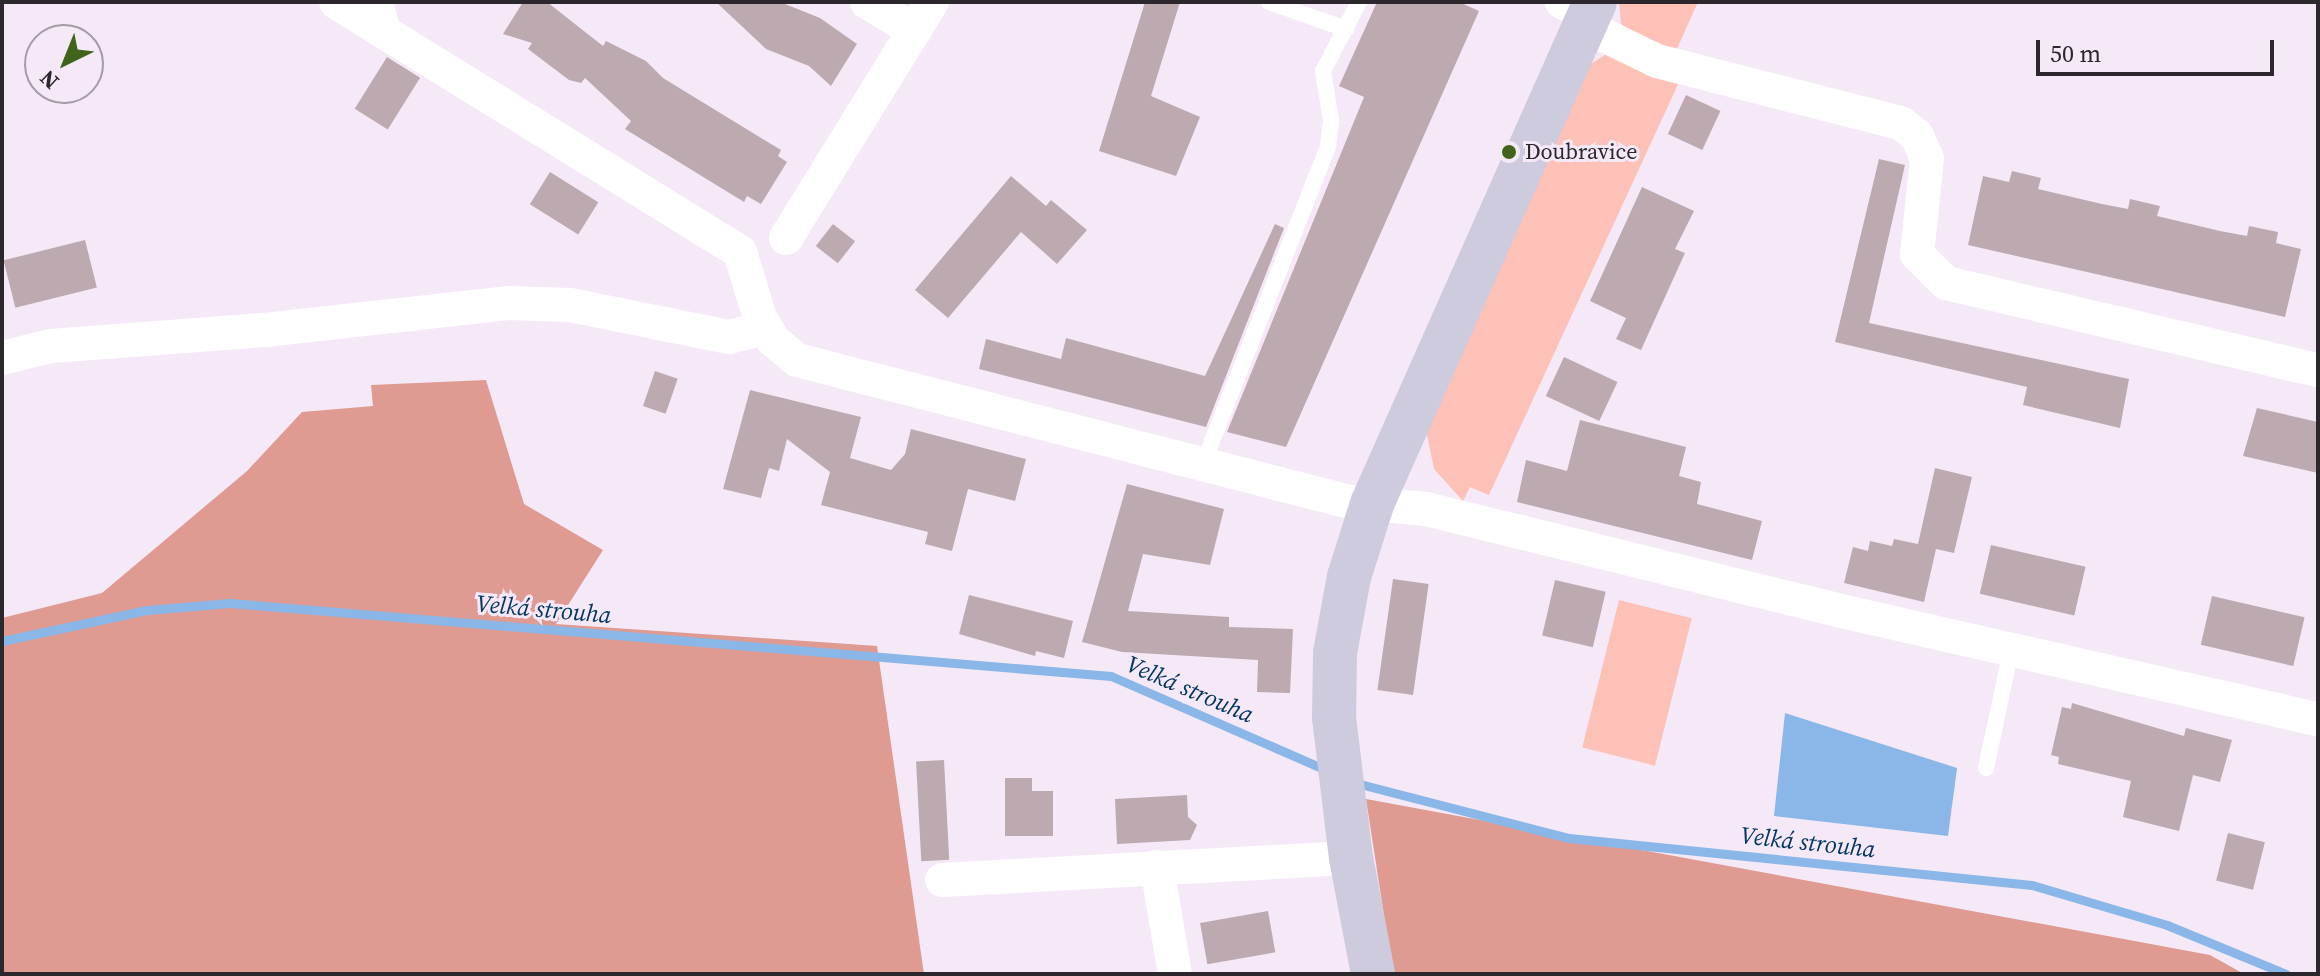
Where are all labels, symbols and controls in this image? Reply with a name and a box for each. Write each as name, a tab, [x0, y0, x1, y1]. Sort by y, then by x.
north arrow	[24, 24, 104, 104]
scale bar	[2040, 24, 2278, 74]
text: 50 m	[2050, 37, 2101, 70]
text: N	[33, 64, 65, 97]
place label: Doubravice	[1525, 139, 1637, 165]
marker: Doubravice	[1500, 143, 1518, 161]
water label: Velká strouha	[475, 589, 613, 629]
water label: Velká strouha	[1122, 649, 1258, 729]
water label: Velká strouha	[1739, 821, 1877, 863]

